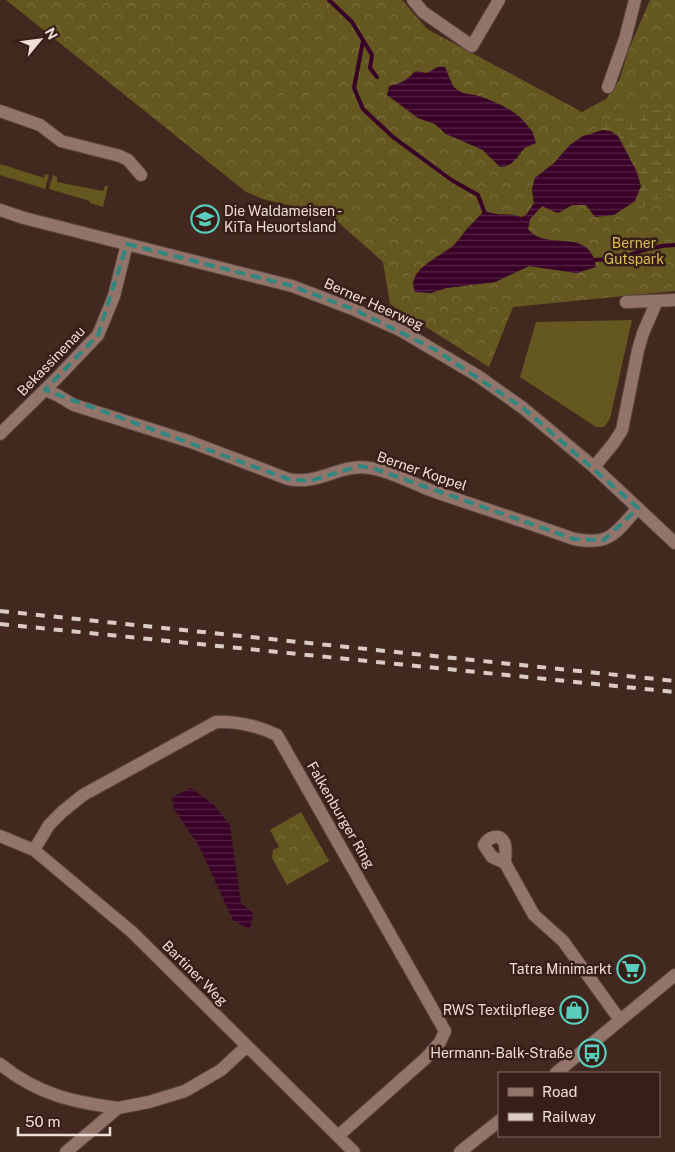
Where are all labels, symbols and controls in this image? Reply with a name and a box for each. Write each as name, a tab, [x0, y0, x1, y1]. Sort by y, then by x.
north arrow	[15, 15, 65, 65]
text: N	[42, 25, 61, 42]
place label: Die Waldameisen - KiTa Heuortsland	[224, 203, 342, 235]
school or university icon: Die Waldameisen - KiTa Heuortsland	[190, 204, 220, 234]
park label: Berner Gutspark	[604, 235, 664, 267]
street label: Berner Heerweg	[322, 275, 426, 333]
street label: Bekassinenau	[14, 323, 88, 399]
street label: Berner Koppel	[375, 448, 469, 494]
street label: Falkenburger Ring	[304, 759, 378, 871]
street label: Bartiner Weg	[159, 937, 231, 1009]
supermarket icon: Tatra Minimarkt	[616, 954, 646, 984]
place label: Tatra Minimarkt	[509, 961, 612, 977]
shop icon: RWS Textilpflege	[559, 995, 589, 1025]
place label: RWS Textilpflege	[443, 1002, 555, 1018]
bus stop icon: Hermann-Balk-Straße	[577, 1038, 607, 1068]
place label: Hermann-Balk-Straße	[430, 1045, 573, 1061]
legend	[498, 1072, 660, 1137]
text: Road	[542, 1083, 578, 1100]
scale bar	[18, 1104, 110, 1136]
text: Railway	[542, 1108, 596, 1125]
text: 50 m	[25, 1113, 60, 1130]

